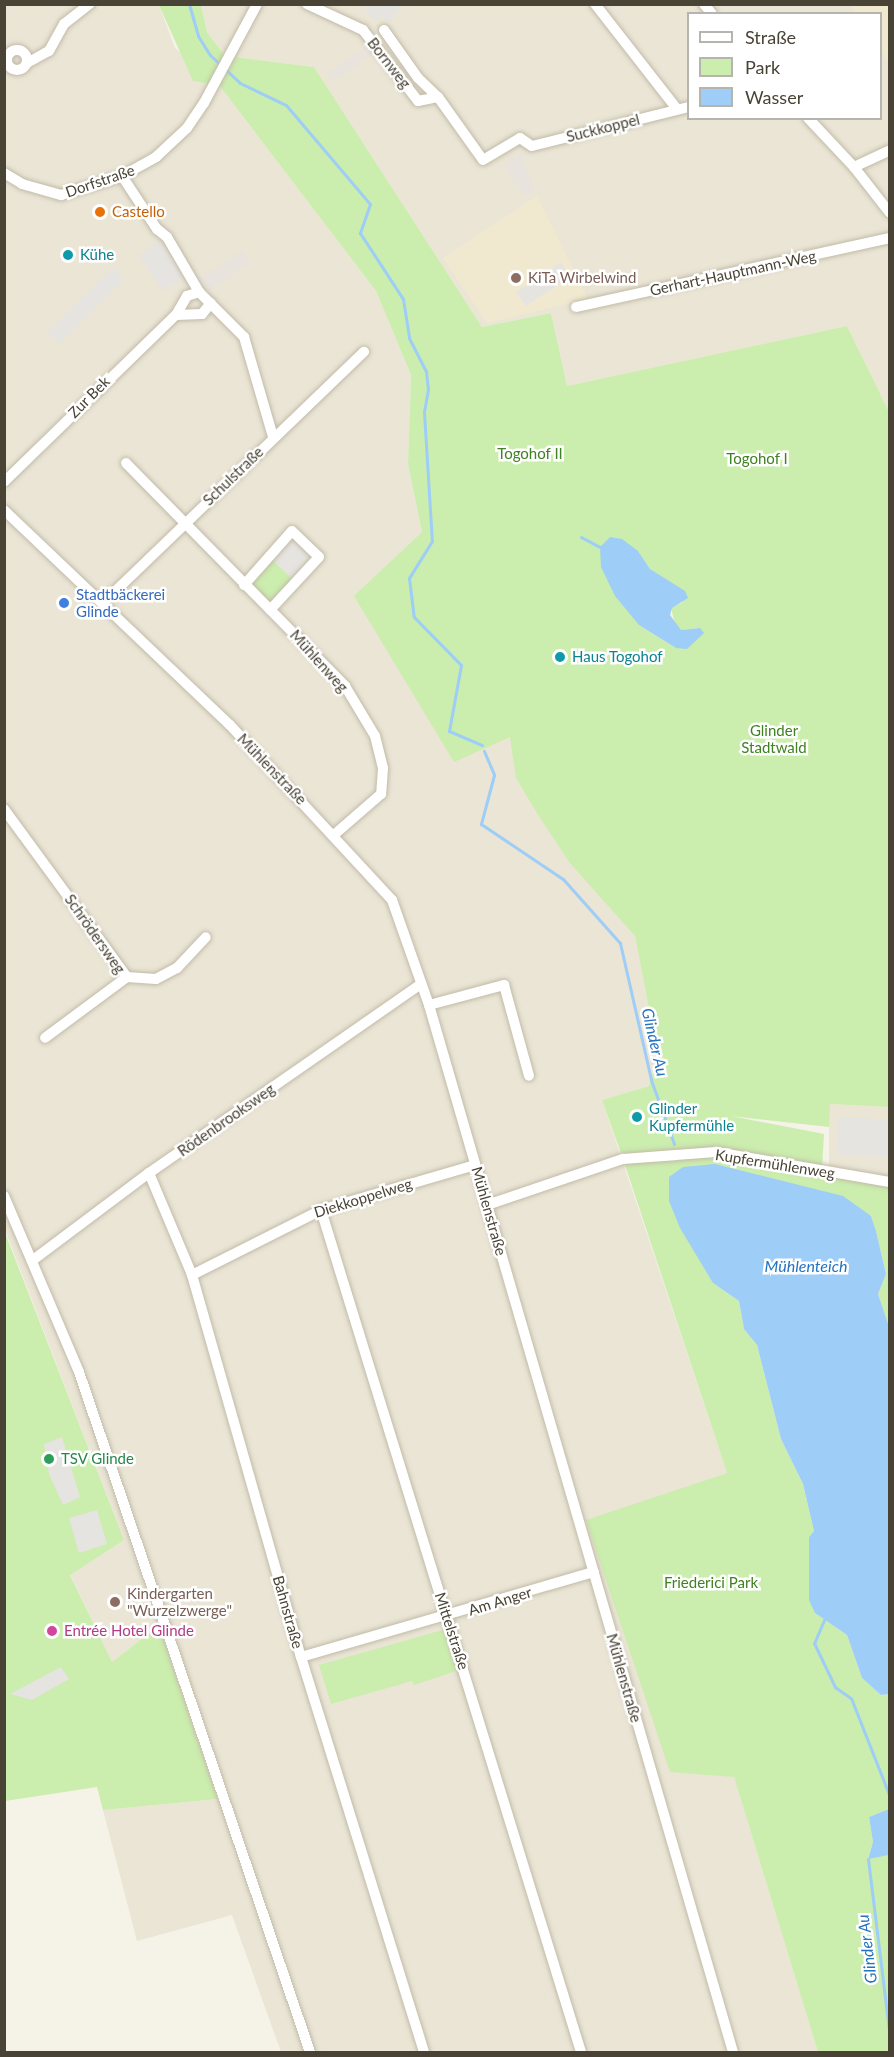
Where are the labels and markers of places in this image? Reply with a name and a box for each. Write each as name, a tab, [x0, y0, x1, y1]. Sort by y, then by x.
place label: Castello	[112, 203, 165, 221]
marker: Castello	[93, 205, 107, 219]
place label: Kühe	[80, 246, 114, 264]
marker: Kühe	[61, 248, 75, 262]
place label: KiTa Wirbelwind	[528, 269, 636, 287]
marker: KiTa Wirbelwind	[509, 271, 523, 285]
place label: Stadtbäckerei Glinde	[76, 585, 165, 620]
marker: Stadtbäckerei Glinde	[57, 596, 71, 610]
place label: Haus Togohof	[572, 648, 663, 666]
marker: Haus Togohof	[553, 650, 567, 664]
place label: Glinder Kupfermühle	[649, 1099, 734, 1134]
marker: Glinder Kupfermühle	[630, 1110, 644, 1124]
place label: TSV Glinde	[61, 1450, 134, 1468]
marker: TSV Glinde	[42, 1452, 56, 1466]
place label: Kindergarten "Wurzelzwerge"	[127, 1584, 232, 1619]
marker: Kindergarten "Wurzelzwerge"	[108, 1595, 122, 1609]
place label: Entrée Hotel Glinde	[64, 1622, 194, 1640]
marker: Entrée Hotel Glinde	[45, 1624, 59, 1638]

